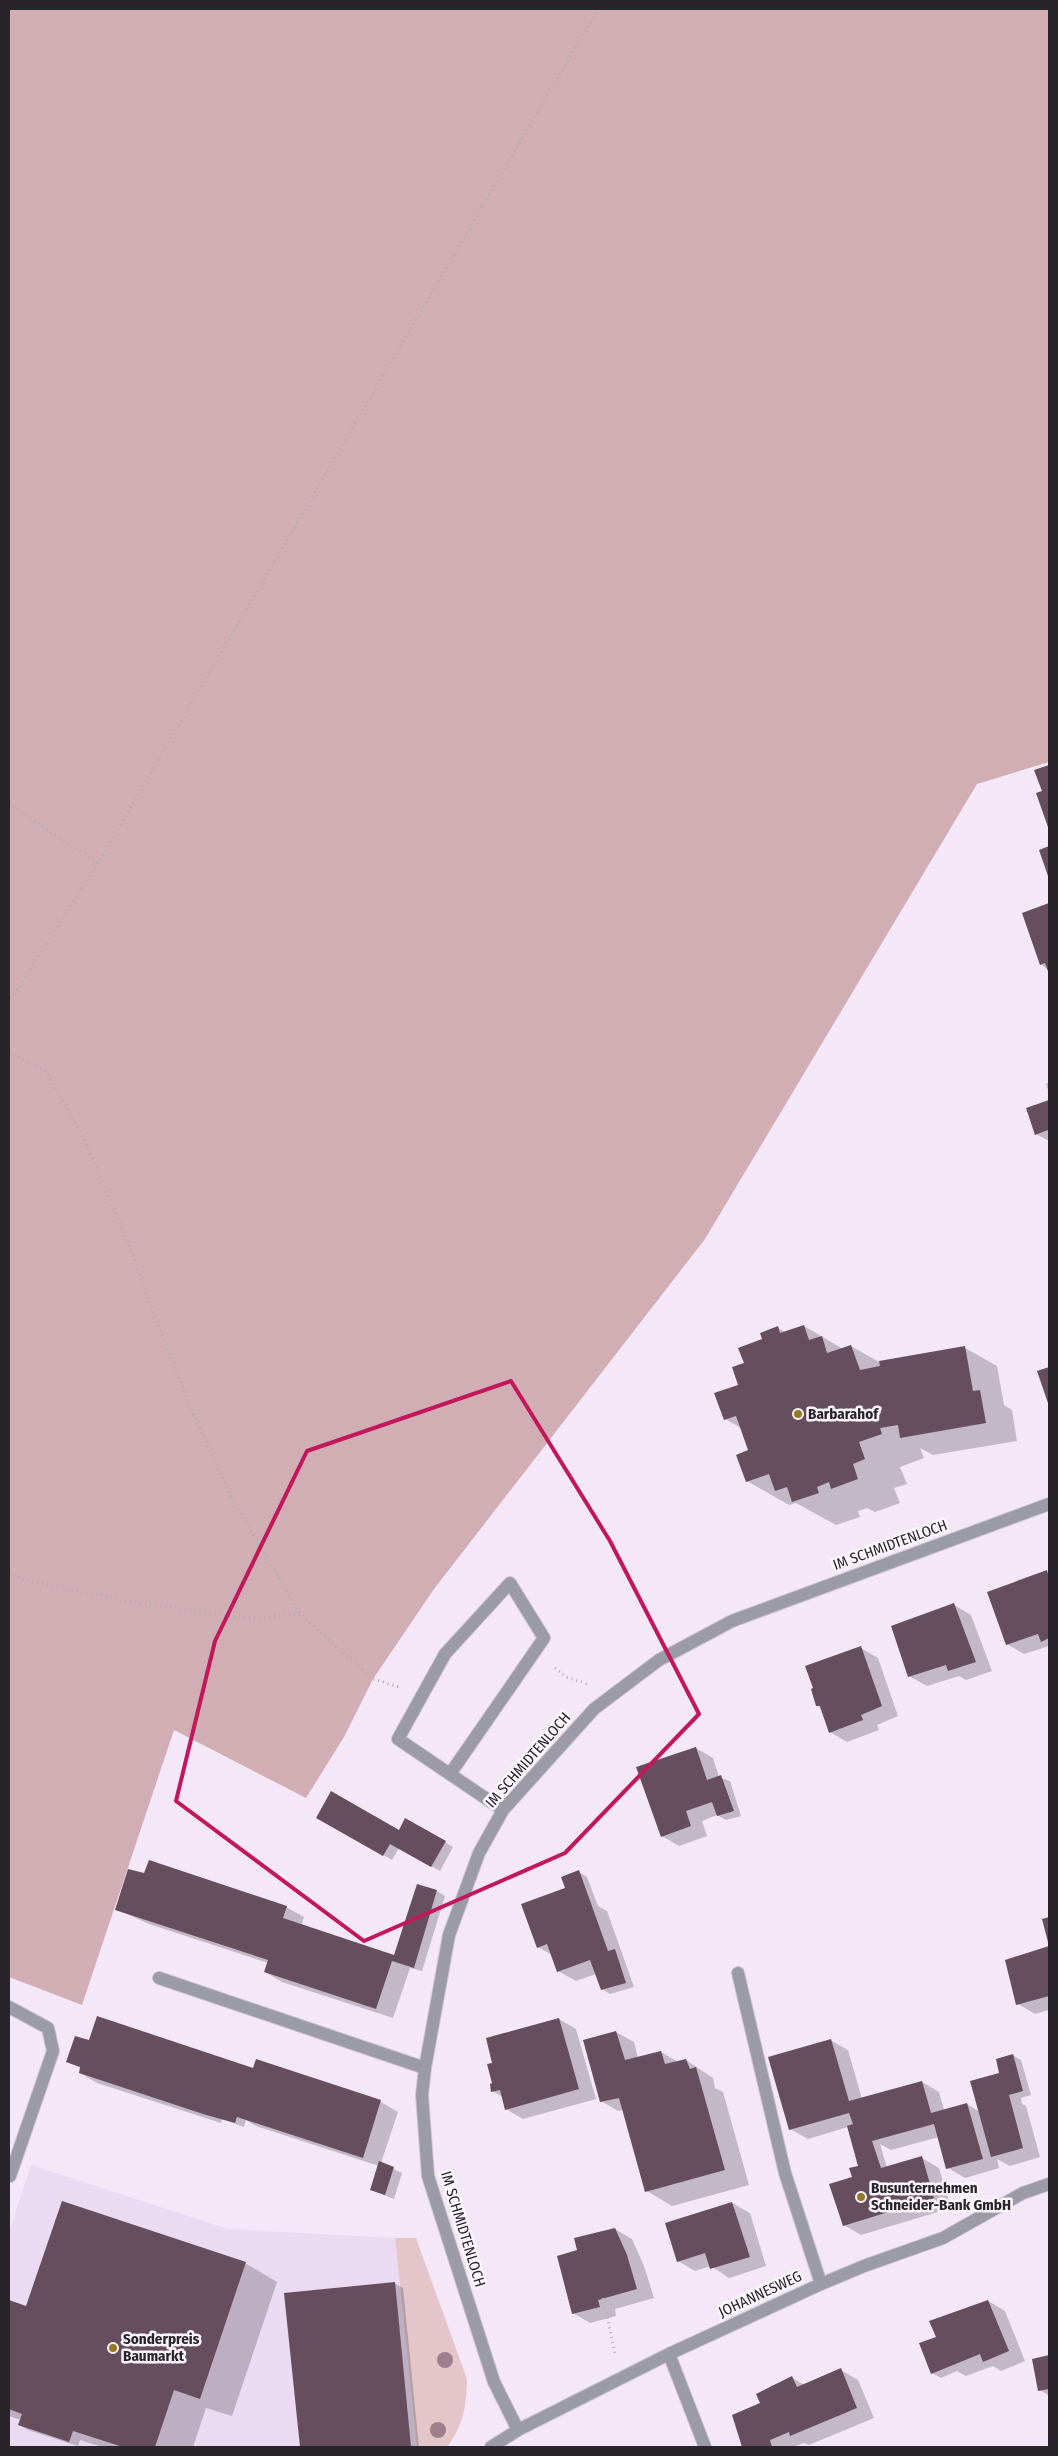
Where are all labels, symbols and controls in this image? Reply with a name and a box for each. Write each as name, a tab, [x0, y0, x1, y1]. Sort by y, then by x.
place label: Barbarahof	[808, 1405, 879, 1423]
marker: Barbarahof	[792, 1408, 804, 1420]
street label: IM SCHMIDTENLOCH	[830, 1516, 950, 1574]
street label: IM SCHMIDTENLOCH	[482, 1709, 574, 1811]
street label: IM SCHMIDTENLOCH	[437, 2169, 489, 2289]
place label: Busunternehmen Schneider-Bank GmbH	[871, 2179, 1011, 2214]
marker: Busunternehmen Schneider-Bank GmbH	[855, 2191, 867, 2203]
street label: JOHANNESWEG	[716, 2267, 804, 2321]
place label: Sonderpreis Baumarkt	[123, 2330, 200, 2365]
marker: Sonderpreis Baumarkt	[107, 2342, 119, 2354]

